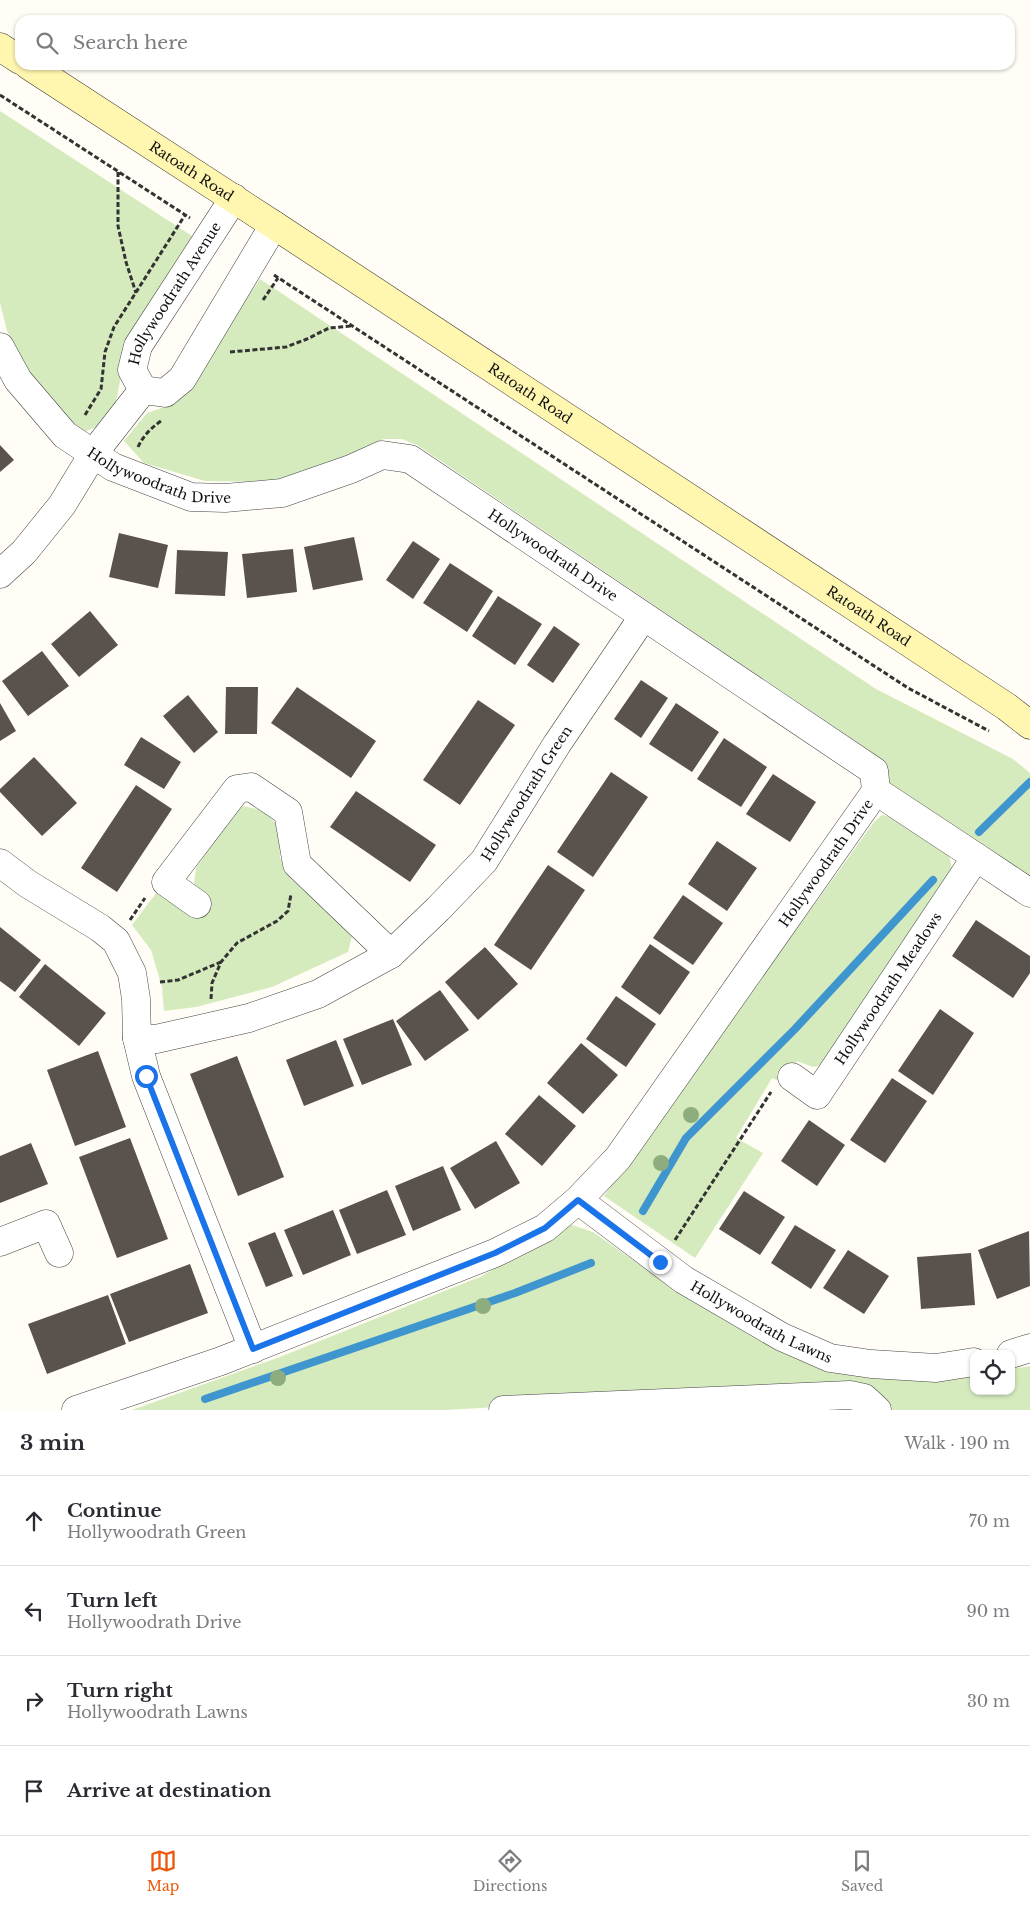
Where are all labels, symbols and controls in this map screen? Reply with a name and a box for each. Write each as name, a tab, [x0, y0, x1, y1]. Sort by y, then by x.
search box	[15, 15, 1015, 70]
icon: search	[33, 29, 61, 57]
text: Search here	[73, 31, 188, 54]
street label: Ratoath Road	[146, 137, 238, 206]
street label: Hollywoodrath Avenue	[125, 218, 225, 367]
street label: Ratoath Road	[485, 359, 576, 428]
street label: Hollywoodrath Drive	[84, 443, 232, 507]
street label: Hollywoodrath Drive	[485, 505, 621, 605]
street label: Ratoath Road	[823, 582, 915, 650]
street label: Hollywoodrath Green	[477, 722, 576, 865]
street label: Hollywoodrath Drive	[775, 795, 877, 931]
street label: Hollywoodrath Meadows	[831, 909, 946, 1068]
route start	[135, 1065, 158, 1088]
route end	[649, 1251, 672, 1274]
street label: Hollywoodrath Lawns	[687, 1277, 835, 1367]
map controls	[970, 1350, 1015, 1395]
button: locate	[970, 1350, 1015, 1395]
text: 3 min	[20, 1430, 85, 1456]
text: Walk · 190 m	[905, 1433, 1010, 1453]
text: Continue	[67, 1499, 162, 1522]
icon: ahead	[20, 1507, 48, 1535]
text: 70 m	[969, 1511, 1010, 1531]
text: Hollywoodrath Green	[67, 1522, 246, 1542]
text: Turn left	[67, 1589, 158, 1612]
icon: left	[20, 1597, 48, 1625]
text: 90 m	[967, 1601, 1010, 1621]
text: Hollywoodrath Drive	[67, 1612, 241, 1632]
text: Turn right	[67, 1679, 173, 1702]
icon: right	[20, 1687, 48, 1715]
text: 30 m	[967, 1691, 1010, 1711]
text: Hollywoodrath Lawns	[67, 1702, 248, 1722]
icon: arrive	[20, 1777, 48, 1805]
text: Arrive at destination	[67, 1779, 271, 1802]
tab: Map	[147, 1847, 179, 1895]
tab: Directions	[473, 1847, 547, 1895]
tab: Saved	[841, 1847, 883, 1895]

